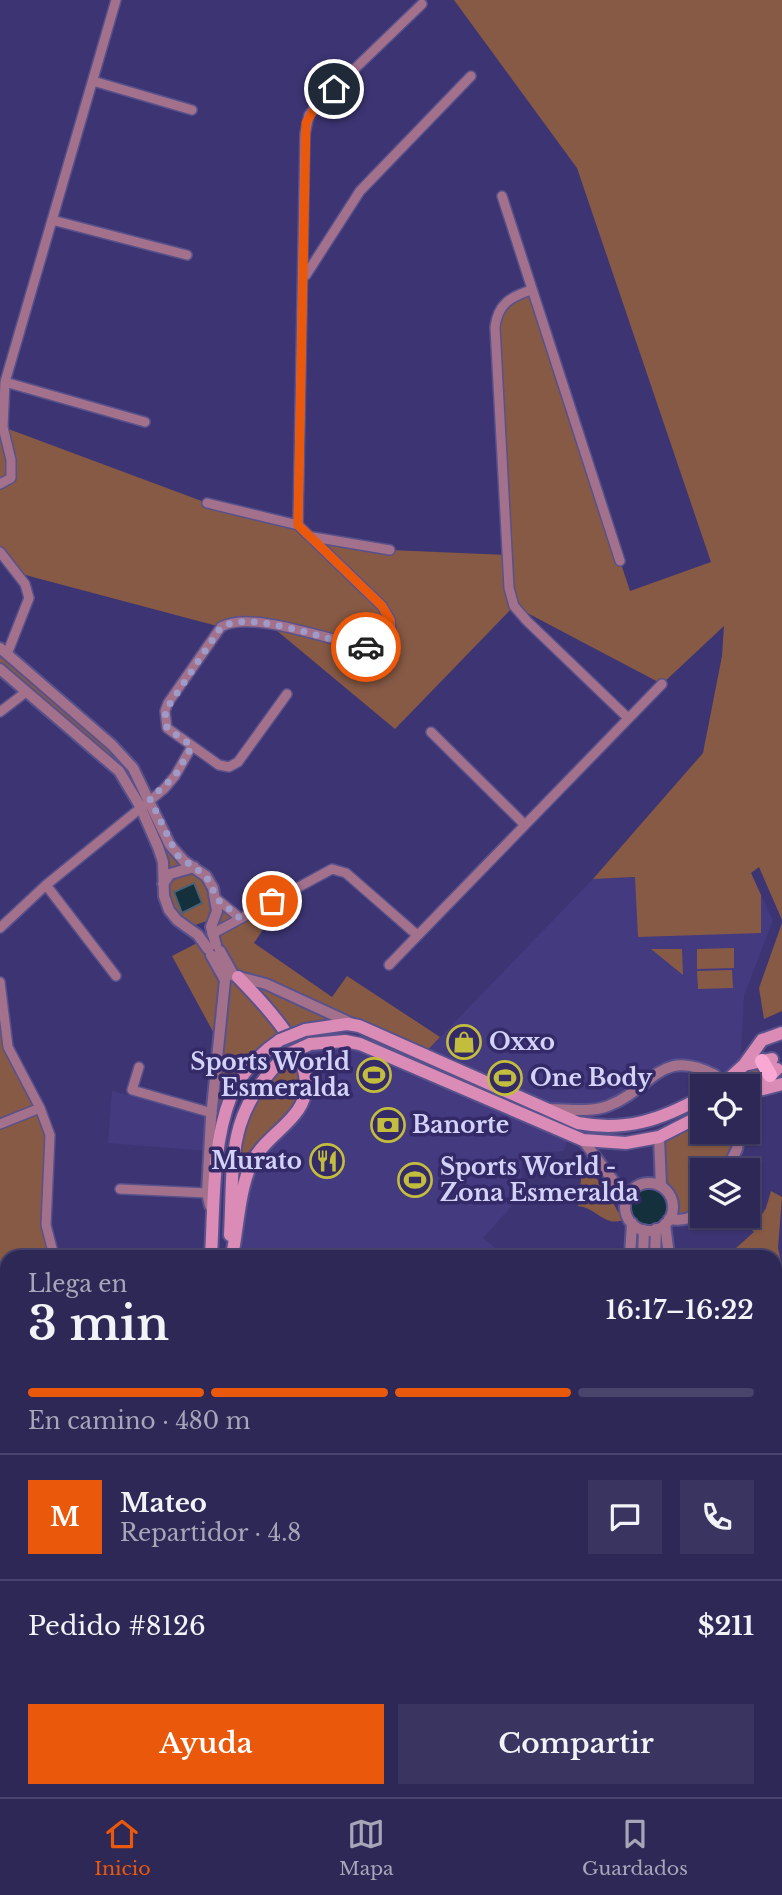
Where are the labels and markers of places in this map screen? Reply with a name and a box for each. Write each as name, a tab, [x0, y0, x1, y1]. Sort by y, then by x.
pin	[304, 59, 364, 119]
pin	[242, 871, 302, 931]
shop icon: Oxxo	[445, 1023, 483, 1061]
place label: Oxxo	[489, 1028, 555, 1056]
place label: Sports World Esmeralda	[190, 1048, 350, 1102]
sports icon: Sports World Esmeralda	[355, 1056, 393, 1094]
sports icon: One Body	[486, 1059, 524, 1097]
place label: One Body	[530, 1064, 653, 1092]
bank icon: Banorte	[369, 1106, 407, 1144]
place label: Banorte	[412, 1111, 509, 1139]
restaurant icon: Murato	[308, 1142, 346, 1180]
place label: Murato	[211, 1147, 302, 1175]
place label: Sports World - Zona Esmeralda	[440, 1153, 639, 1207]
sports icon: Sports World - Zona Esmeralda	[396, 1161, 434, 1199]

